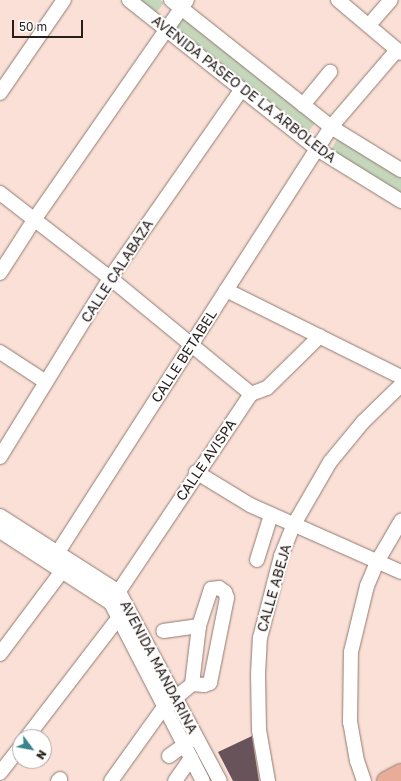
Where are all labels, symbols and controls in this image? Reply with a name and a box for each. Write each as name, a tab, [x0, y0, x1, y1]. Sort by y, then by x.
scale bar	[14, 12, 85, 38]
street label: AVENIDA PASEO DE LA ARBOLEDA	[149, 12, 339, 166]
text: 50 m	[19, 19, 47, 34]
street label: CALLE CALABAZA	[77, 216, 157, 326]
street label: CALLE BETABEL	[148, 306, 220, 406]
street label: CALLE AVISPA	[173, 416, 239, 504]
street label: CALLE ABEJA	[253, 542, 295, 634]
street label: AVENIDA MANDARINA	[117, 598, 201, 736]
north arrow	[12, 729, 52, 769]
text: N	[34, 748, 49, 762]

